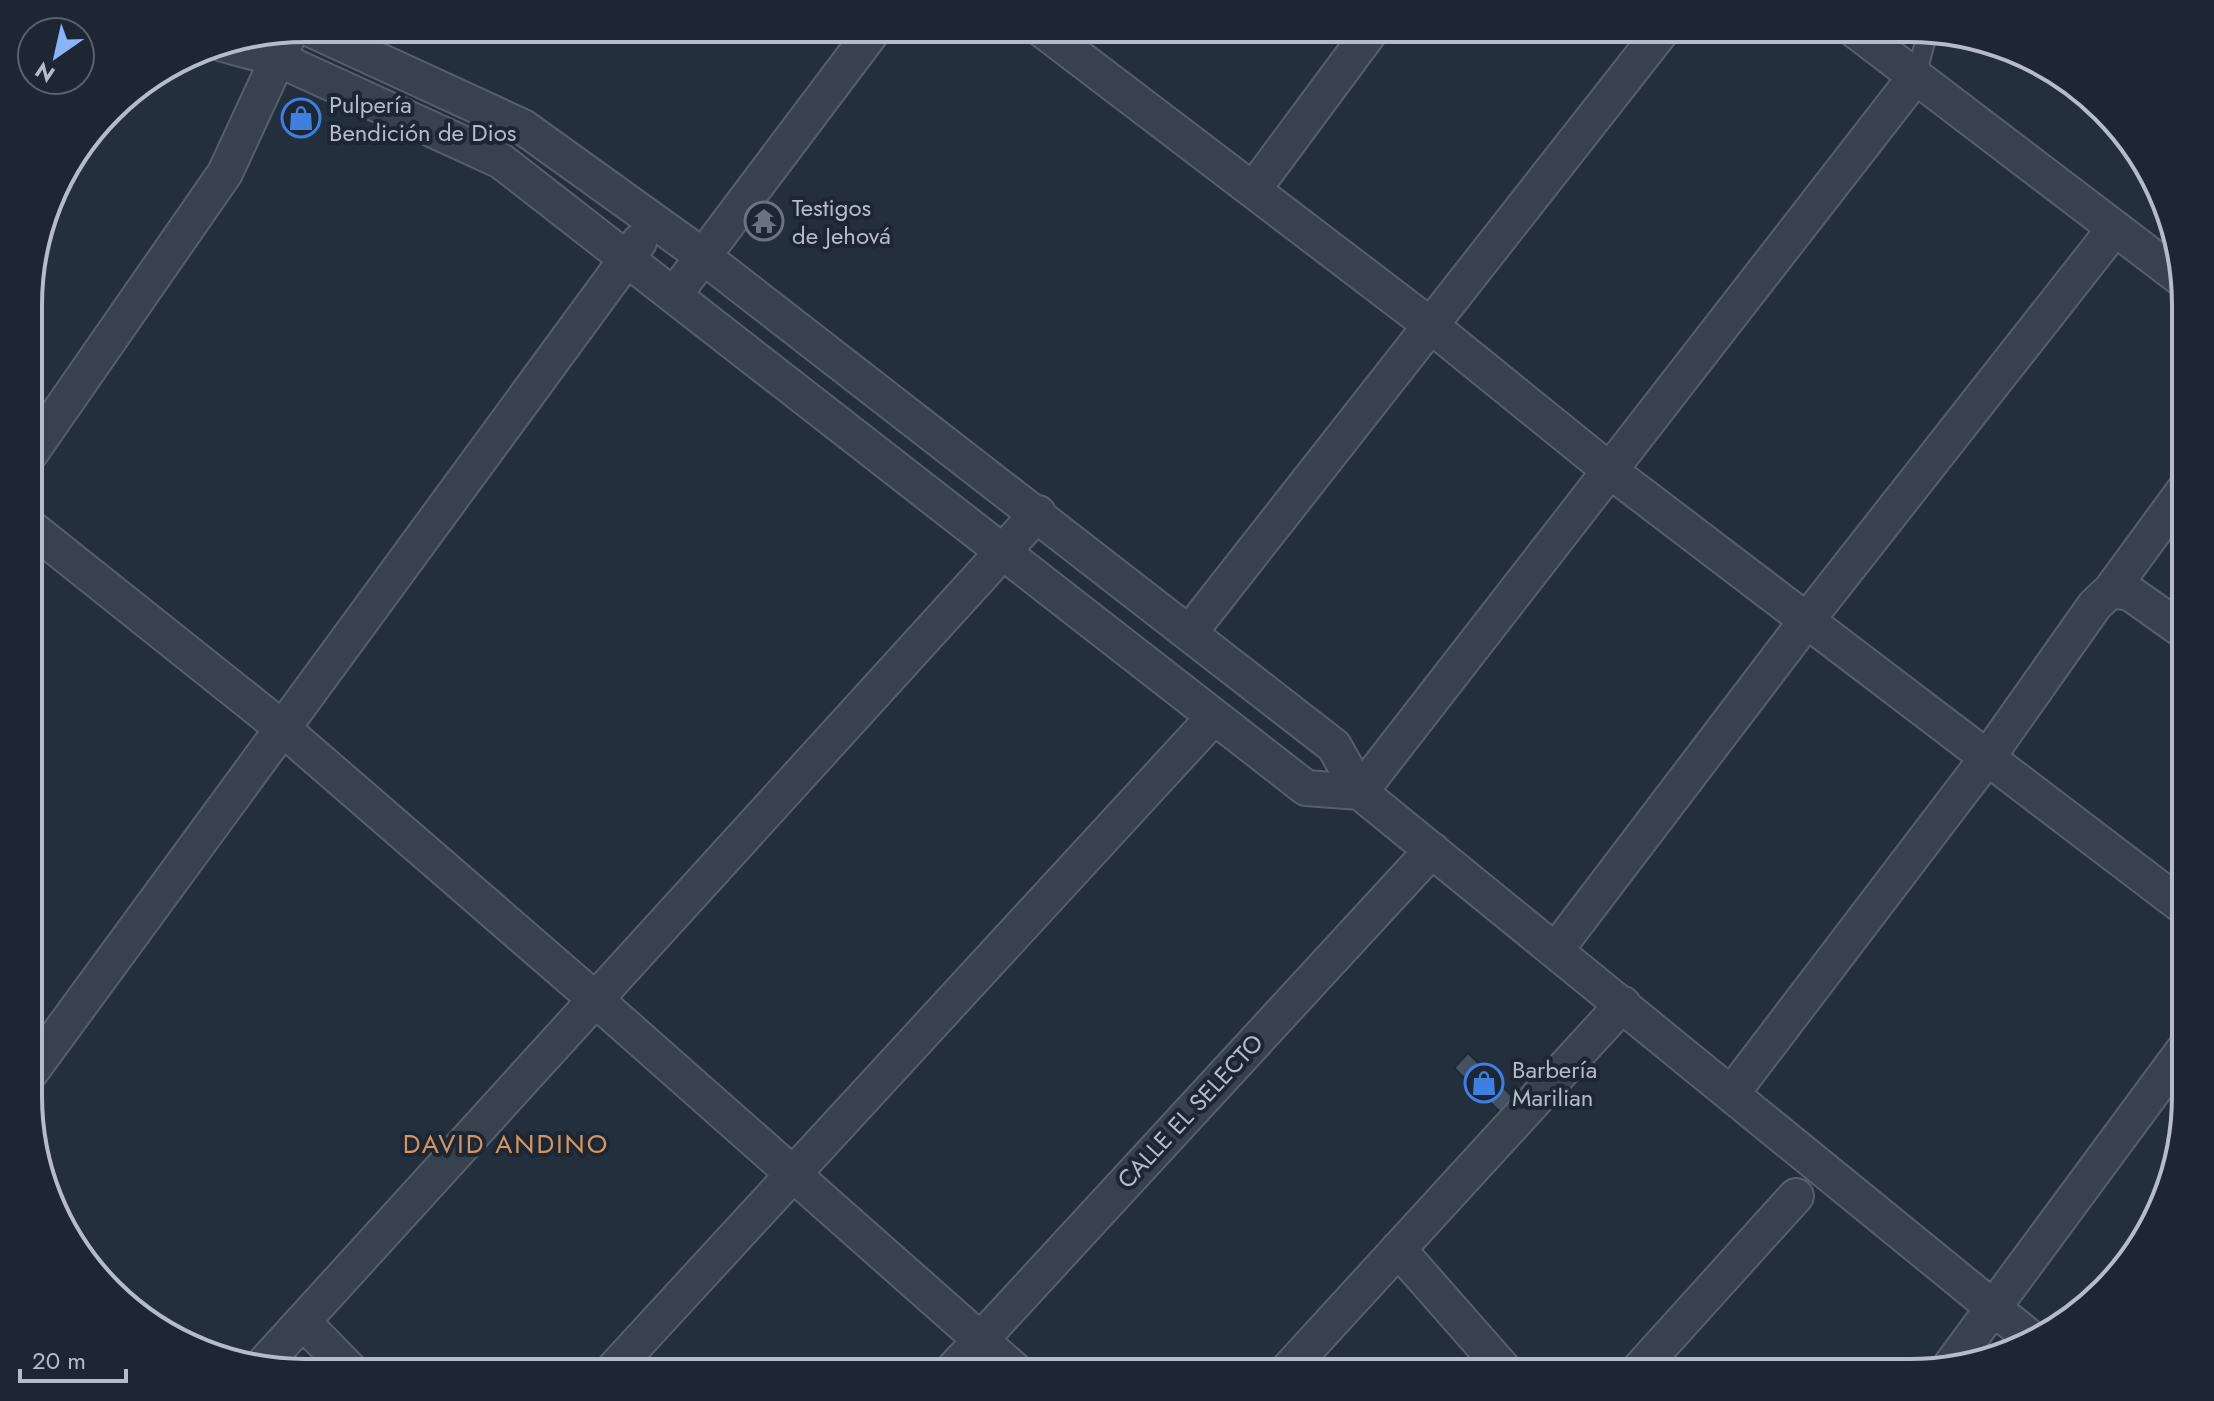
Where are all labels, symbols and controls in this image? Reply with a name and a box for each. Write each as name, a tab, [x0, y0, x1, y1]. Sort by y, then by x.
north arrow	[16, 16, 96, 96]
text: N	[29, 54, 61, 91]
place label: Pulpería Bendición de Dios	[329, 87, 516, 150]
shop icon: Pulpería Bendición de Dios	[280, 97, 322, 139]
place label: Testigos de Jehová	[792, 190, 891, 253]
temple icon: Testigos de Jehová	[743, 200, 785, 242]
street label: CALLE EL SELECTO	[1109, 1026, 1271, 1196]
place label: Barbería Marilian	[1512, 1052, 1597, 1115]
shop icon: Barbería Marilian	[1463, 1062, 1505, 1104]
district label: DAVID ANDINO	[403, 1125, 609, 1163]
scale bar	[20, 1333, 126, 1383]
text: 20 m	[32, 1343, 86, 1378]

